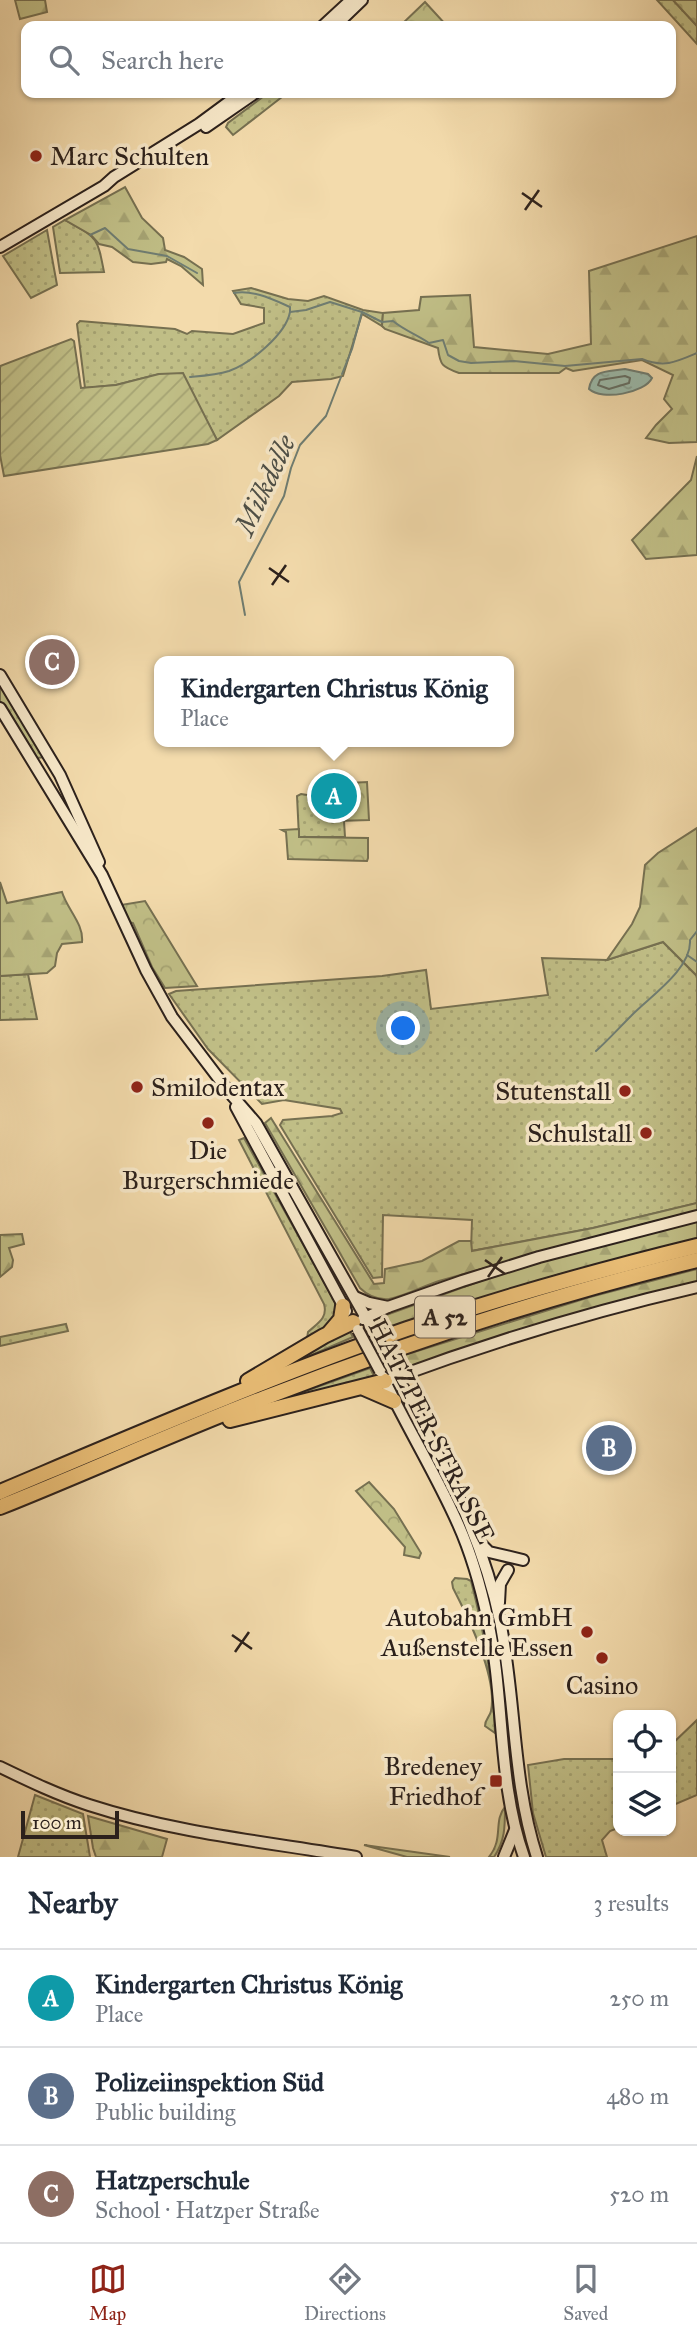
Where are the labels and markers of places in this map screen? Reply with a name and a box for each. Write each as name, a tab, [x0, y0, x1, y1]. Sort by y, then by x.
place label: Marc Schulten	[50, 140, 209, 172]
marker: Marc Schulten	[28, 148, 44, 164]
pin: C	[29, 636, 75, 688]
pin: A	[311, 770, 357, 822]
place label: Smilodentax	[151, 1071, 285, 1103]
place label: Stutenstall	[495, 1075, 611, 1107]
marker: Smilodentax	[129, 1079, 145, 1095]
marker: Stutenstall	[617, 1083, 633, 1099]
marker: Die Burgerschmiede	[200, 1115, 216, 1131]
place label: Schulstall	[527, 1117, 632, 1149]
marker: Schulstall	[638, 1125, 654, 1141]
place label: Die Burgerschmiede	[122, 1134, 294, 1196]
pin: B	[586, 1422, 632, 1474]
place label: Autobahn GmbH Außenstelle Essen	[380, 1601, 573, 1663]
marker: Autobahn GmbH Außenstelle Essen	[579, 1624, 595, 1640]
marker: Casino	[594, 1650, 610, 1666]
place label: Casino	[566, 1669, 638, 1701]
place label: Bredeney Friedhof	[384, 1750, 486, 1812]
marker: Bredeney Friedhof	[488, 1773, 504, 1789]

